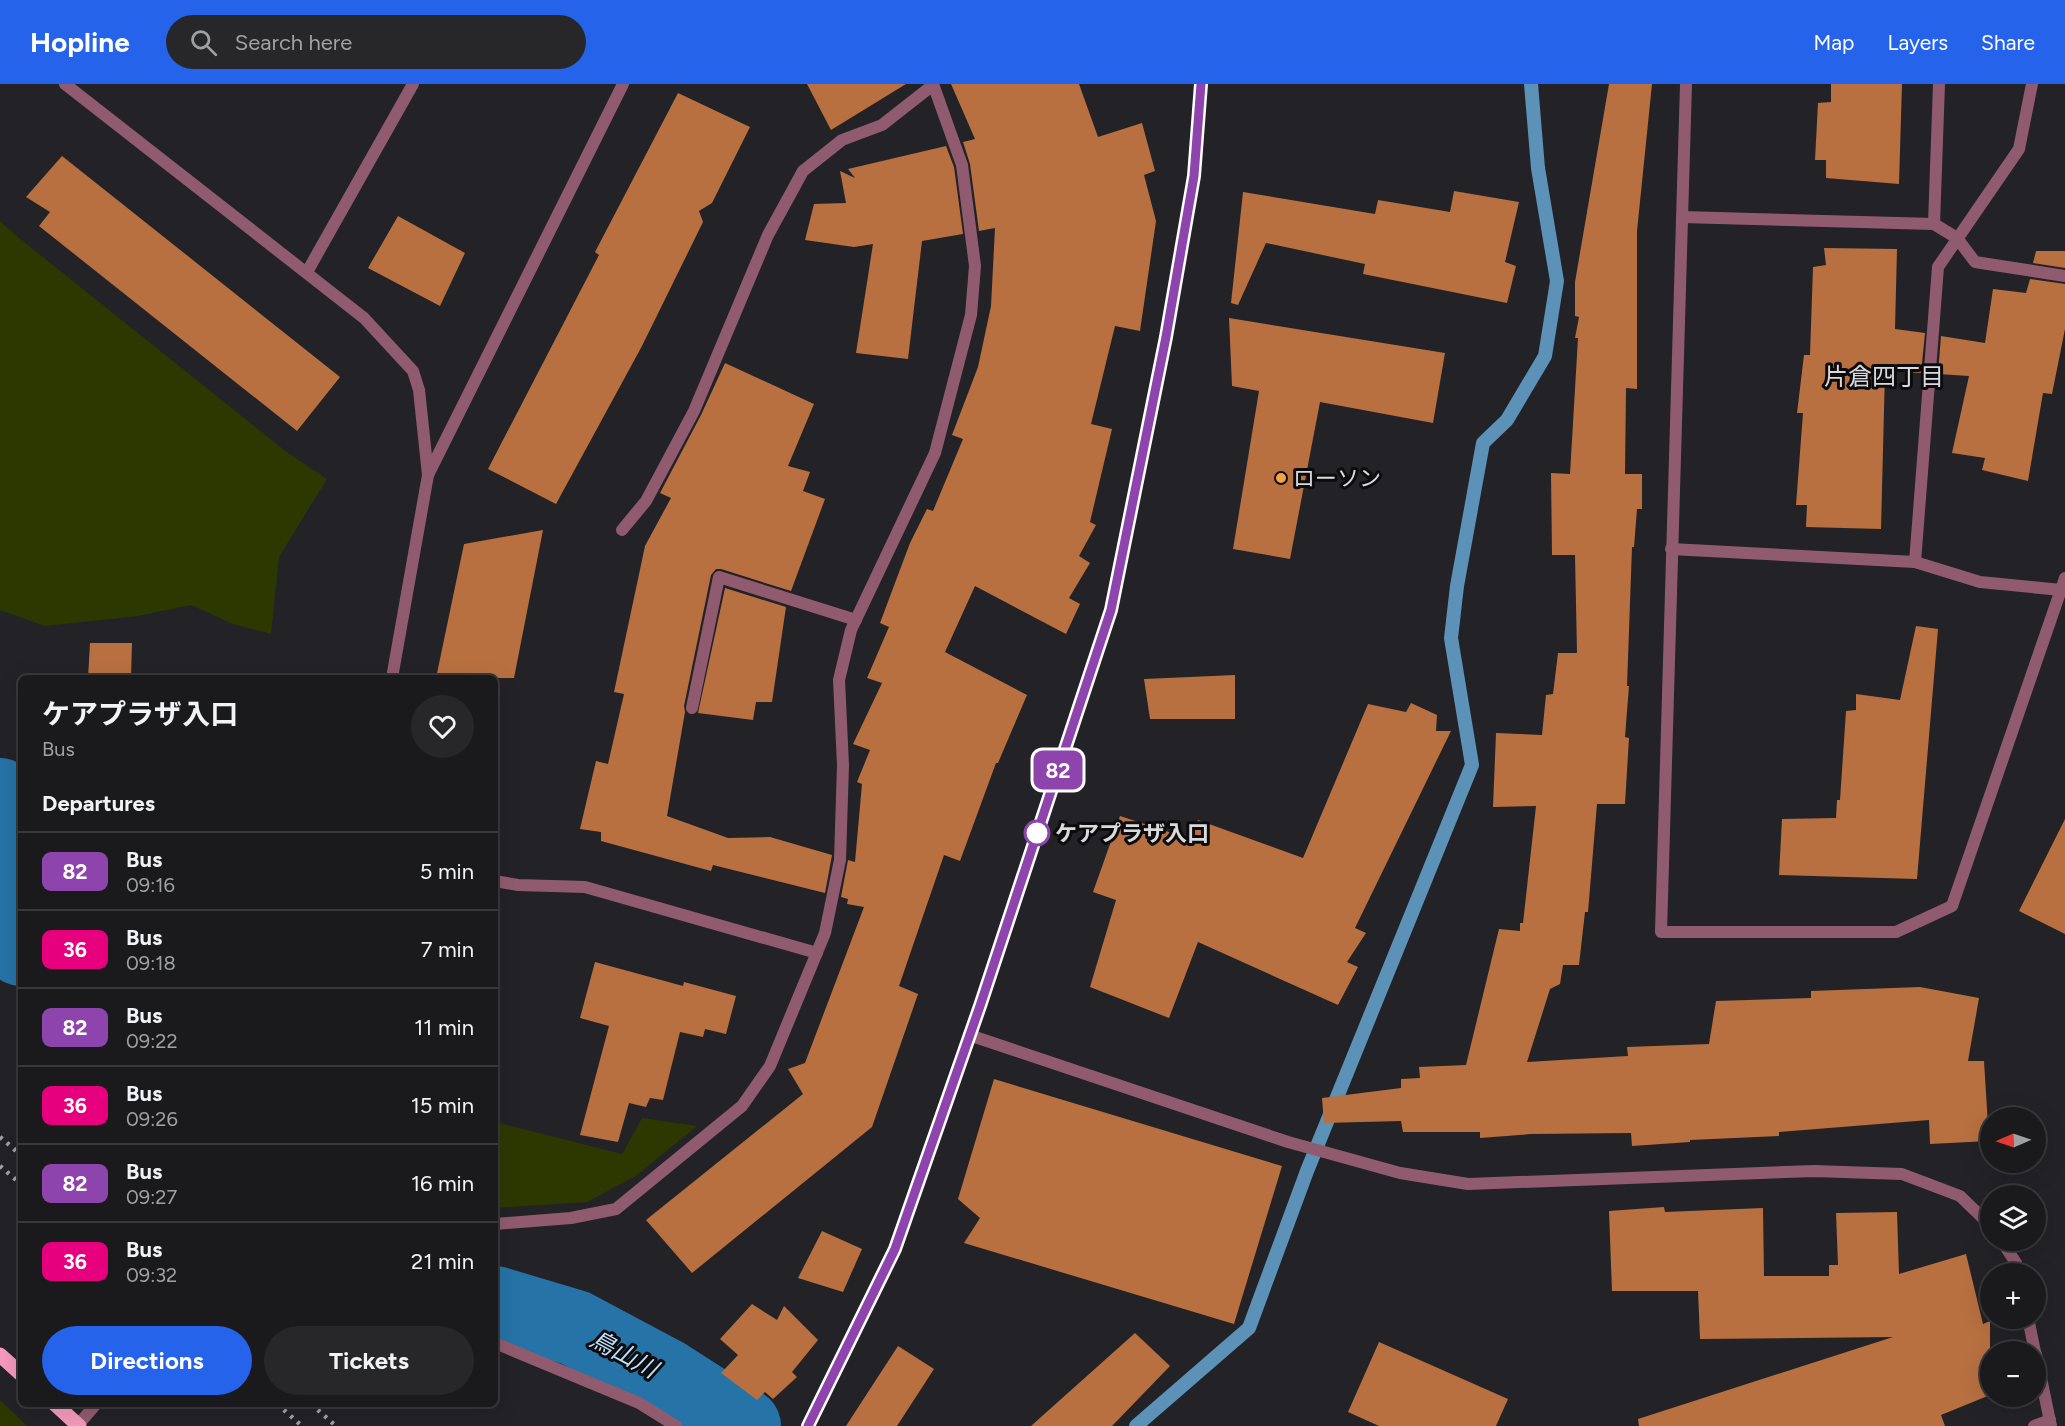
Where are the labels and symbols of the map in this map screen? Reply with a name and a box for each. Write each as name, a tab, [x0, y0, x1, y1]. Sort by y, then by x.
district label: 片倉四丁目	[1824, 362, 1944, 391]
place label: ローソン	[1293, 465, 1381, 492]
marker: ローソン	[1274, 471, 1288, 485]
line badge: 82	[1031, 750, 1085, 790]
marker: ケアプラザ入口	[1024, 820, 1050, 846]
place label: ケアプラザ入口	[1055, 820, 1209, 847]
north arrow	[1980, 1107, 2046, 1173]
water label: 鳥山川	[585, 1324, 665, 1385]

